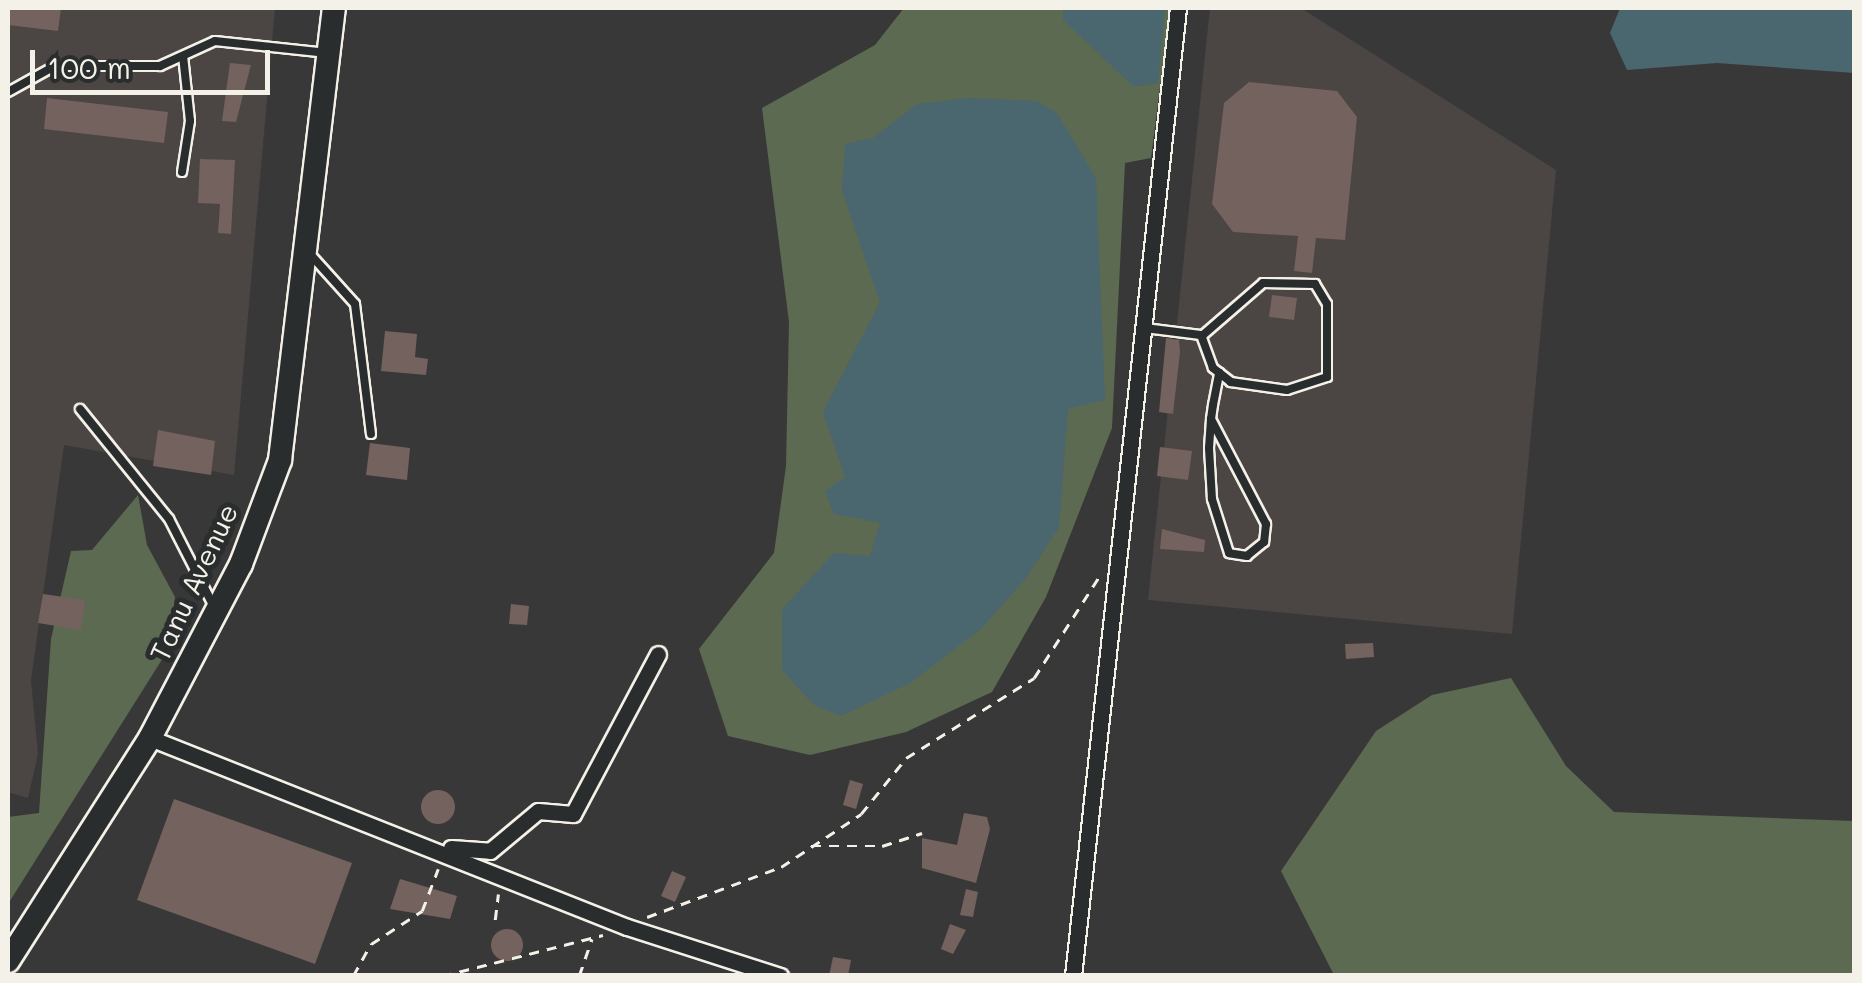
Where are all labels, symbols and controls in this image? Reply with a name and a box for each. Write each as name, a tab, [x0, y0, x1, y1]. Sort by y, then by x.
scale bar	[35, 30, 275, 92]
text: 100 m	[47, 47, 131, 87]
street label: Tanu Avenue	[142, 498, 244, 666]

